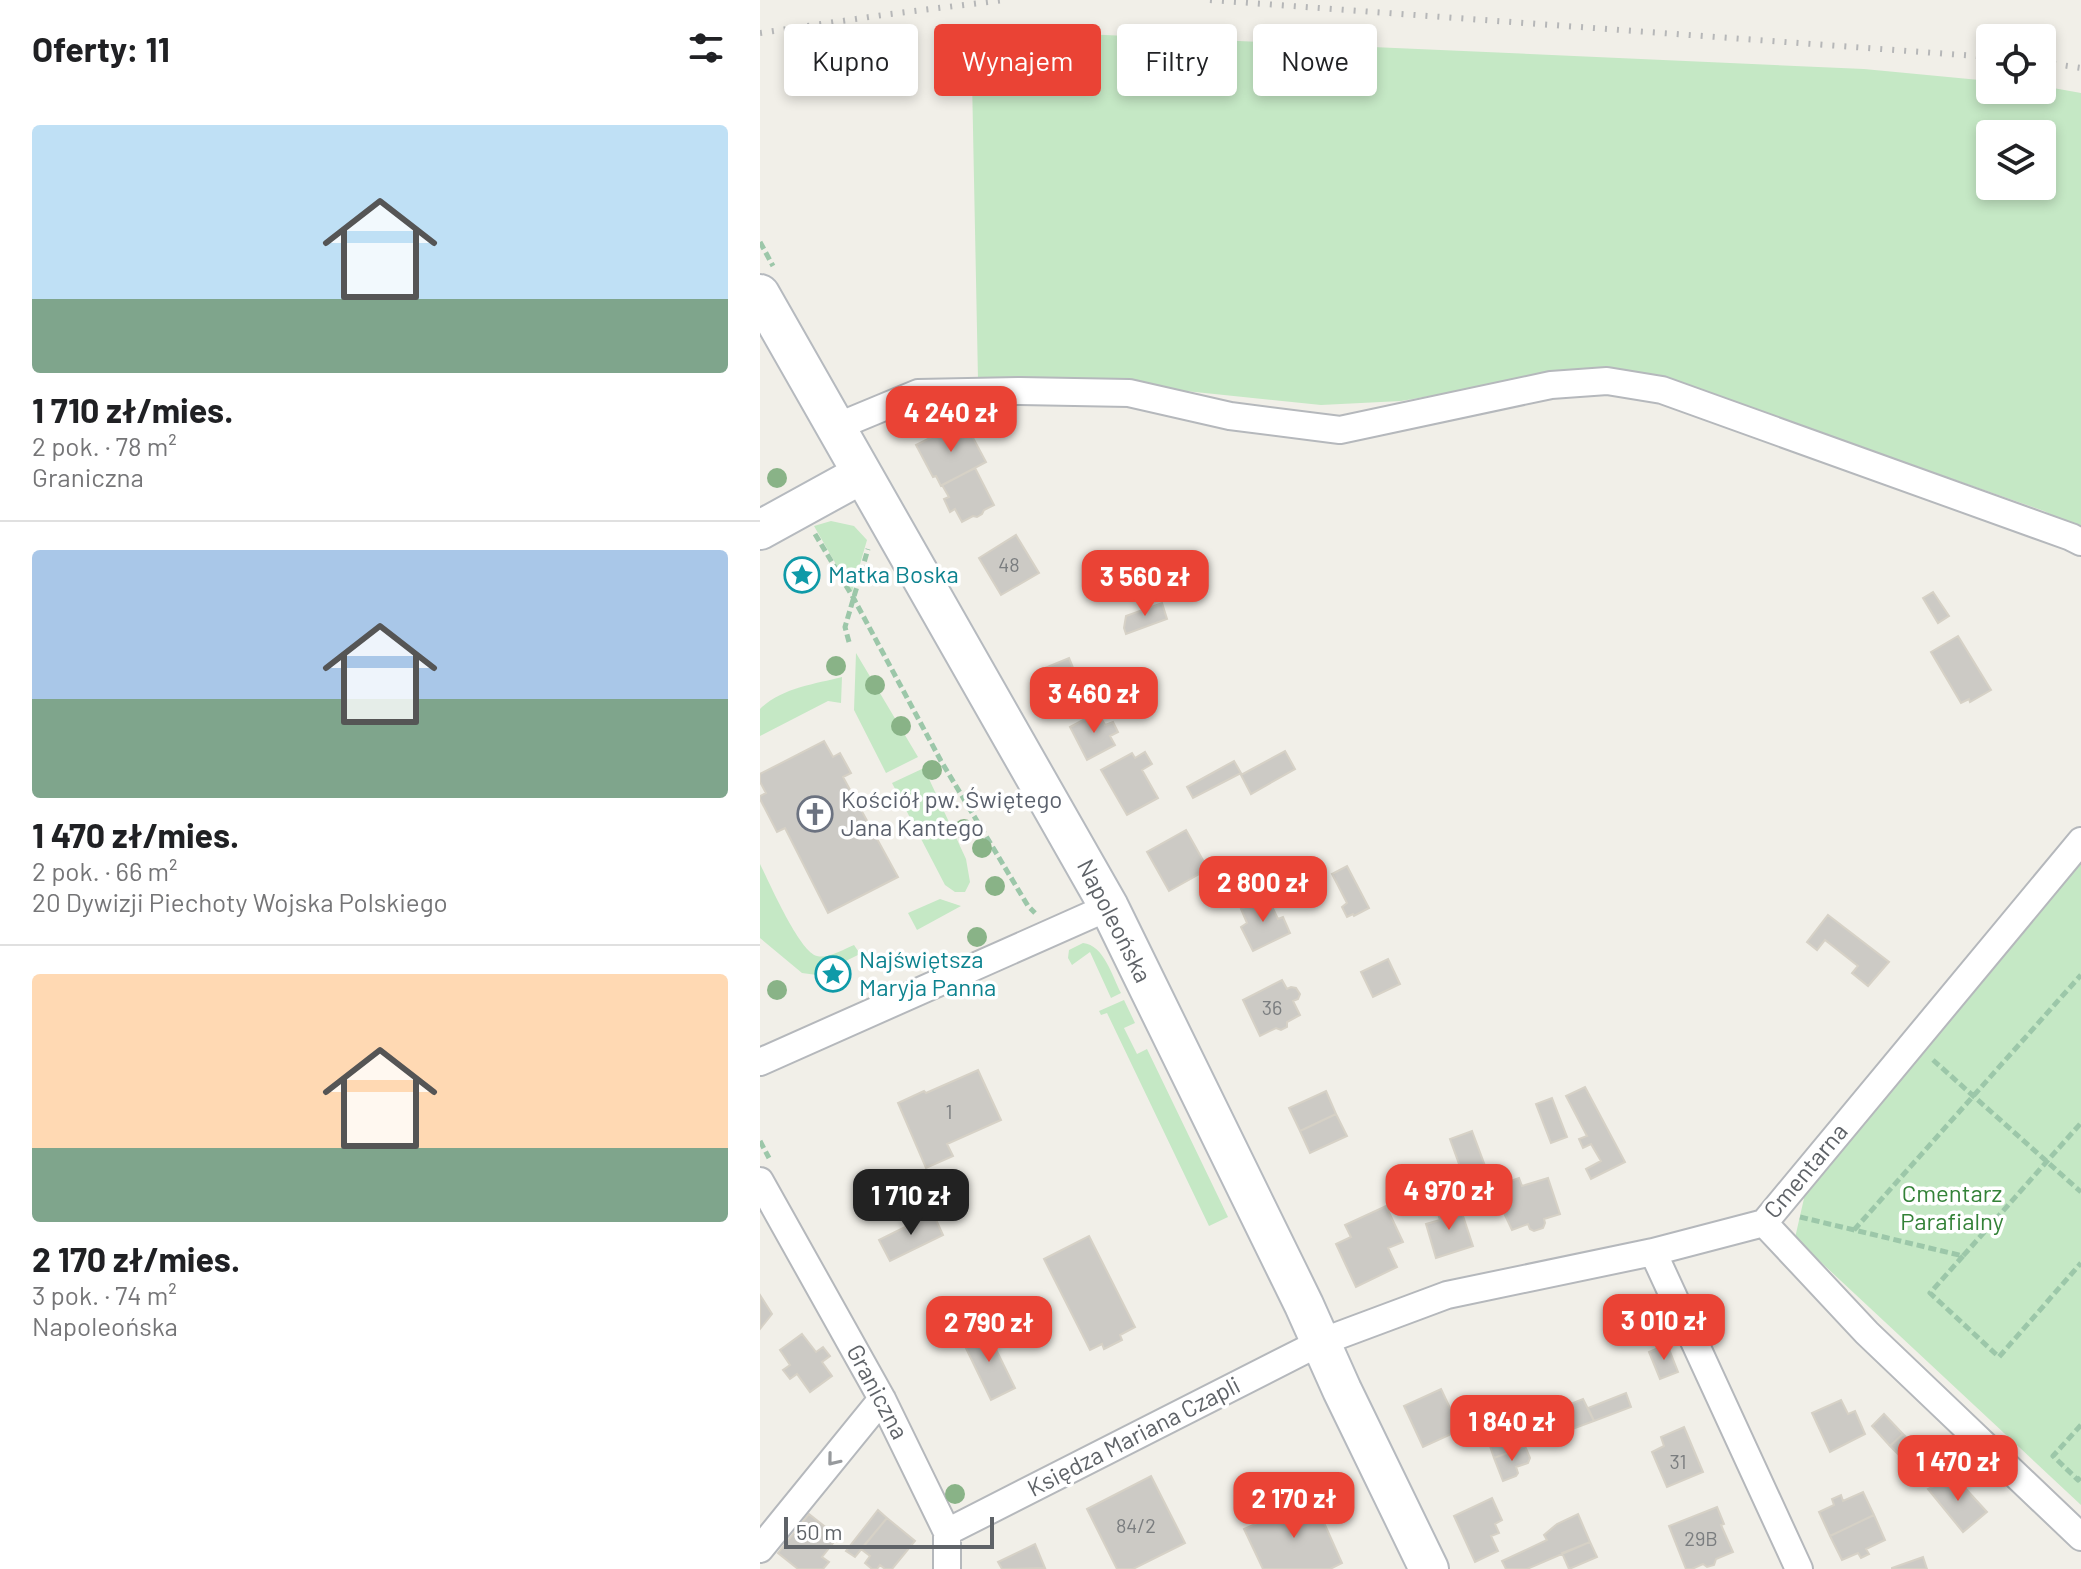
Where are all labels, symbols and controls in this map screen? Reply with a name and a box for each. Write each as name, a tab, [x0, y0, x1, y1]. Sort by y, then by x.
chip: Kupno	[784, 24, 918, 96]
chip: Wynajem	[934, 24, 1101, 96]
chip: Filtry	[1117, 24, 1237, 96]
chip: Nowe	[1253, 24, 1377, 96]
map controls	[1976, 24, 2056, 200]
button: locate	[1976, 24, 2056, 104]
icon: filters	[684, 26, 728, 70]
text: Oferty: 11	[32, 28, 170, 69]
button: layers	[1976, 120, 2056, 200]
icon: home	[308, 177, 452, 321]
pin: 4 240 zł	[868, 386, 1034, 454]
text: 1 710 zł/mies.	[32, 389, 233, 430]
text: 4 240 zł	[904, 396, 998, 427]
text: 2 pok. · 78 m²	[32, 430, 177, 461]
text: Graniczna	[32, 461, 144, 492]
pin: 3 560 zł	[1062, 550, 1228, 618]
house number: 48	[998, 552, 1020, 576]
place icon: Matka Boska	[783, 556, 821, 594]
place label: Matka Boska	[828, 559, 959, 588]
text: 3 560 zł	[1100, 560, 1190, 591]
icon: home	[308, 602, 452, 746]
pin: 3 460 zł	[1011, 667, 1177, 735]
text: 3 460 zł	[1048, 677, 1140, 708]
place label: Kościół pw. Świętego Jana Kantego	[841, 784, 1062, 841]
church icon: Kościół pw. Świętego Jana Kantego	[796, 795, 834, 833]
text: 1 470 zł/mies.	[32, 814, 239, 855]
street label: Napoleońska	[1072, 854, 1159, 987]
text: 2 pok. · 66 m²	[32, 855, 178, 886]
pin: 2 800 zł	[1180, 856, 1346, 924]
text: 2 800 zł	[1217, 866, 1309, 897]
text: 20 Dywizji Piechoty Wojska Polskiego	[32, 886, 448, 917]
place label: Najświętsza Maryja Panna	[859, 944, 996, 1001]
place icon: Najświętsza Maryja Panna	[814, 955, 852, 993]
house number: 36	[1262, 995, 1282, 1019]
icon: home	[308, 1026, 452, 1170]
house number: 1	[946, 1099, 953, 1123]
street label: Cmentarna	[1757, 1117, 1853, 1223]
pin: 4 970 zł	[1366, 1164, 1532, 1232]
pin: 1 710 zł	[828, 1169, 994, 1237]
text: 4 970 zł	[1404, 1174, 1494, 1205]
park label: Cmentarz Parafialny	[1900, 1178, 2004, 1235]
text: 1 710 zł	[871, 1179, 951, 1210]
text: 2 170 zł/mies.	[32, 1238, 240, 1279]
text: 3 pok. · 74 m²	[32, 1279, 177, 1310]
pin: 3 010 zł	[1581, 1294, 1747, 1362]
pin: 2 790 zł	[906, 1296, 1072, 1364]
text: 3 010 zł	[1621, 1304, 1707, 1335]
text: 2 790 zł	[944, 1306, 1034, 1337]
text: Napoleońska	[32, 1310, 178, 1341]
street label: Graniczna	[841, 1339, 915, 1444]
street label: Księdza Mariana Czapli	[1022, 1369, 1244, 1502]
pin: 1 840 zł	[1429, 1395, 1595, 1463]
text: 1 840 zł	[1468, 1405, 1556, 1436]
pin: 1 470 zł	[1875, 1435, 2041, 1503]
text: 1 470 zł	[1916, 1445, 2000, 1476]
house number: 31	[1669, 1449, 1687, 1473]
one-way arrow	[828, 1451, 843, 1465]
pin: 2 170 zł	[1211, 1472, 1377, 1540]
text: 2 170 zł	[1251, 1482, 1337, 1513]
scale bar	[784, 1513, 994, 1549]
house number: 84/2	[1116, 1513, 1156, 1537]
text: 50 m	[796, 1518, 842, 1544]
house number: 29B	[1684, 1526, 1718, 1550]

